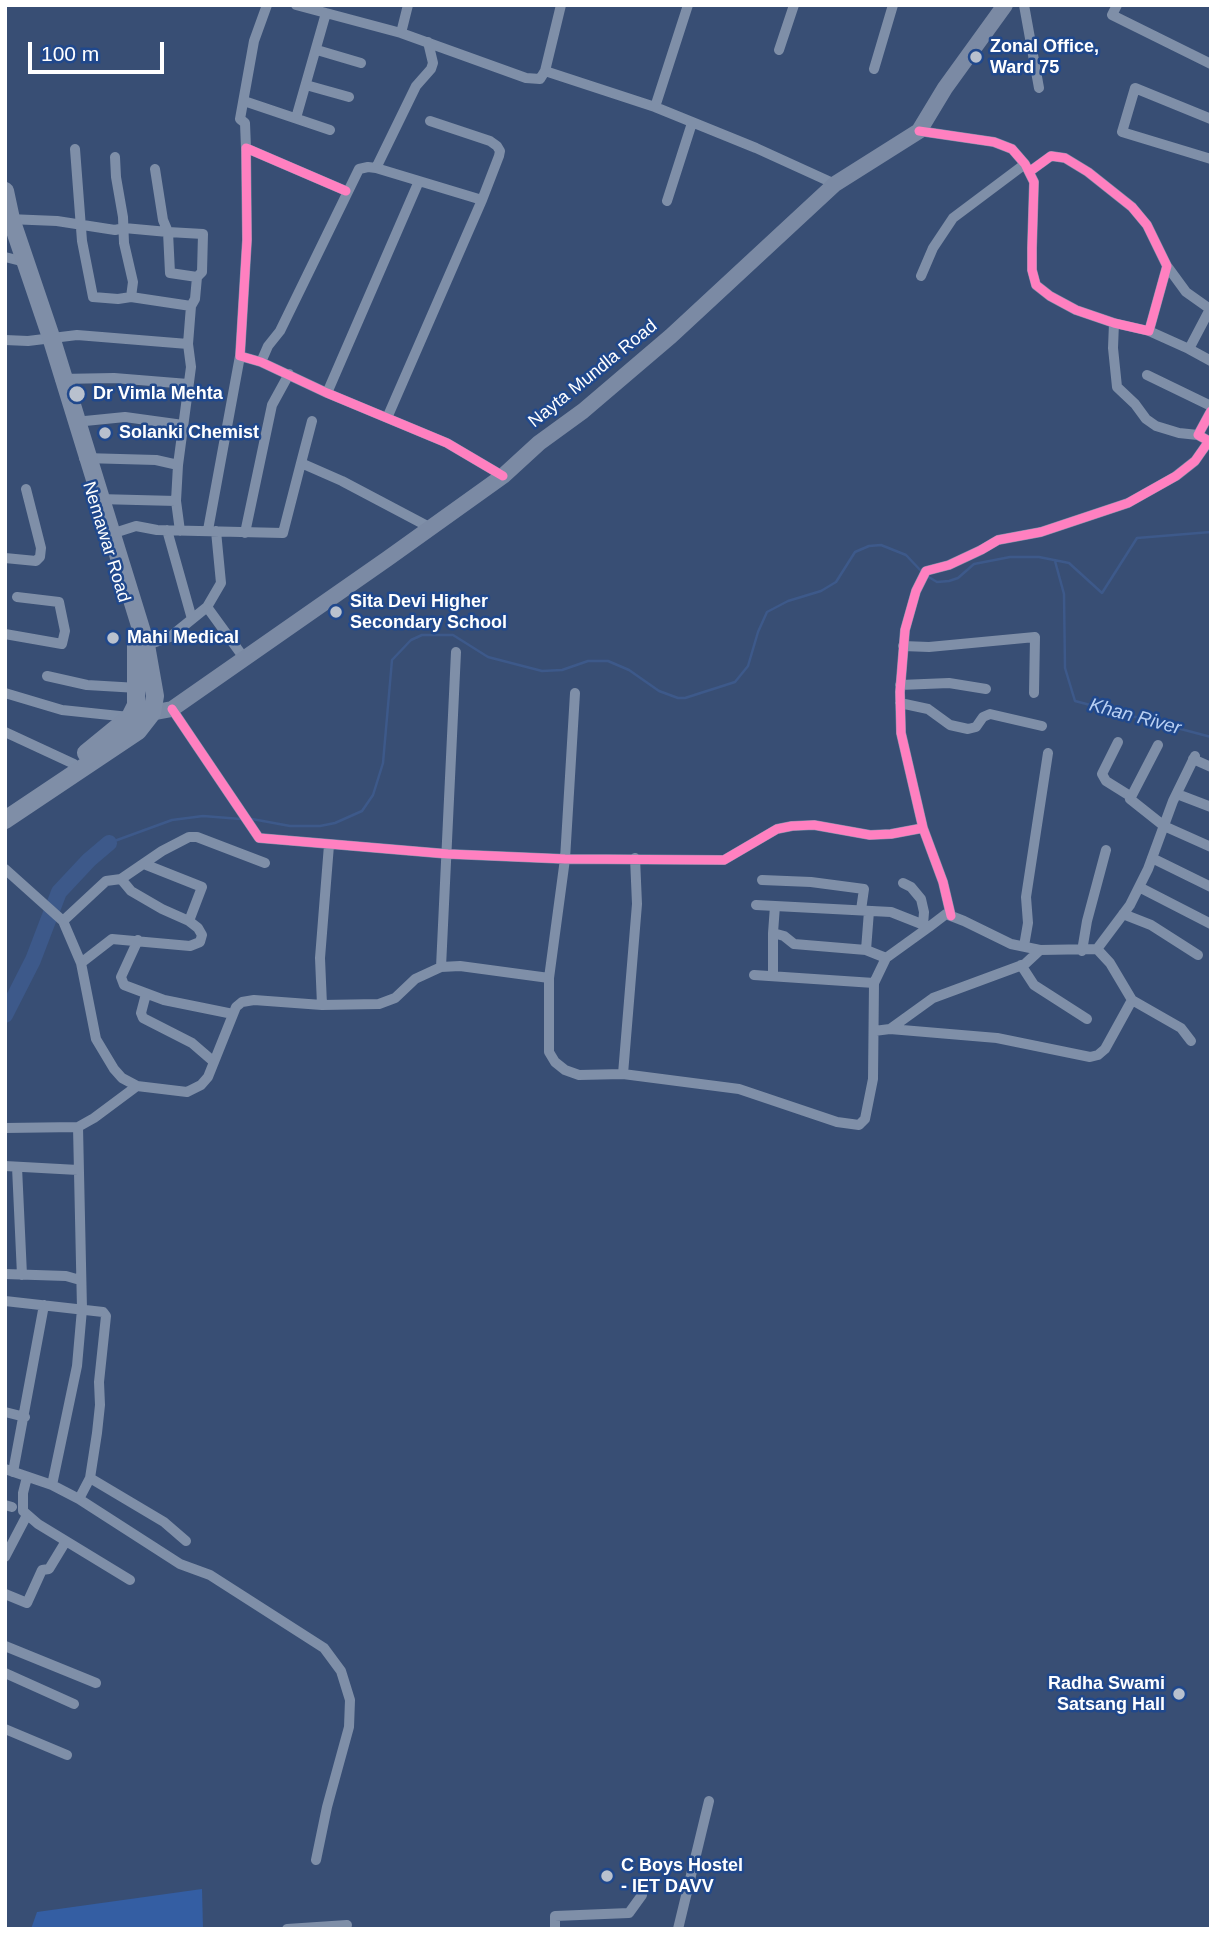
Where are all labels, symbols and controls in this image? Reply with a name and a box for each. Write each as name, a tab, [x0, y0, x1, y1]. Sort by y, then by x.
scale bar	[32, 28, 168, 72]
place label: Zonal Office, Ward 75	[990, 36, 1099, 78]
text: 100 m	[41, 42, 99, 65]
marker: Zonal Office, Ward 75	[968, 49, 984, 65]
street label: Nayta Mundla Road	[524, 316, 662, 432]
place label: Dr Vimla Mehta	[93, 383, 223, 405]
marker: Dr Vimla Mehta	[67, 384, 87, 404]
place label: Solanki Chemist	[119, 422, 259, 444]
marker: Solanki Chemist	[97, 425, 113, 441]
street label: Nemawar Road	[77, 479, 135, 605]
place label: Sita Devi Higher Secondary School	[350, 591, 507, 634]
marker: Sita Devi Higher Secondary School	[328, 604, 344, 620]
place label: Mahi Medical	[127, 627, 239, 649]
marker: Mahi Medical	[105, 630, 121, 646]
water label: Khan River	[1087, 694, 1183, 740]
place label: Radha Swami Satsang Hall	[1048, 1673, 1165, 1716]
marker: Radha Swami Satsang Hall	[1171, 1686, 1187, 1702]
place label: C Boys Hostel - IET DAVV	[621, 1855, 743, 1898]
marker: C Boys Hostel - IET DAVV	[599, 1868, 615, 1884]

